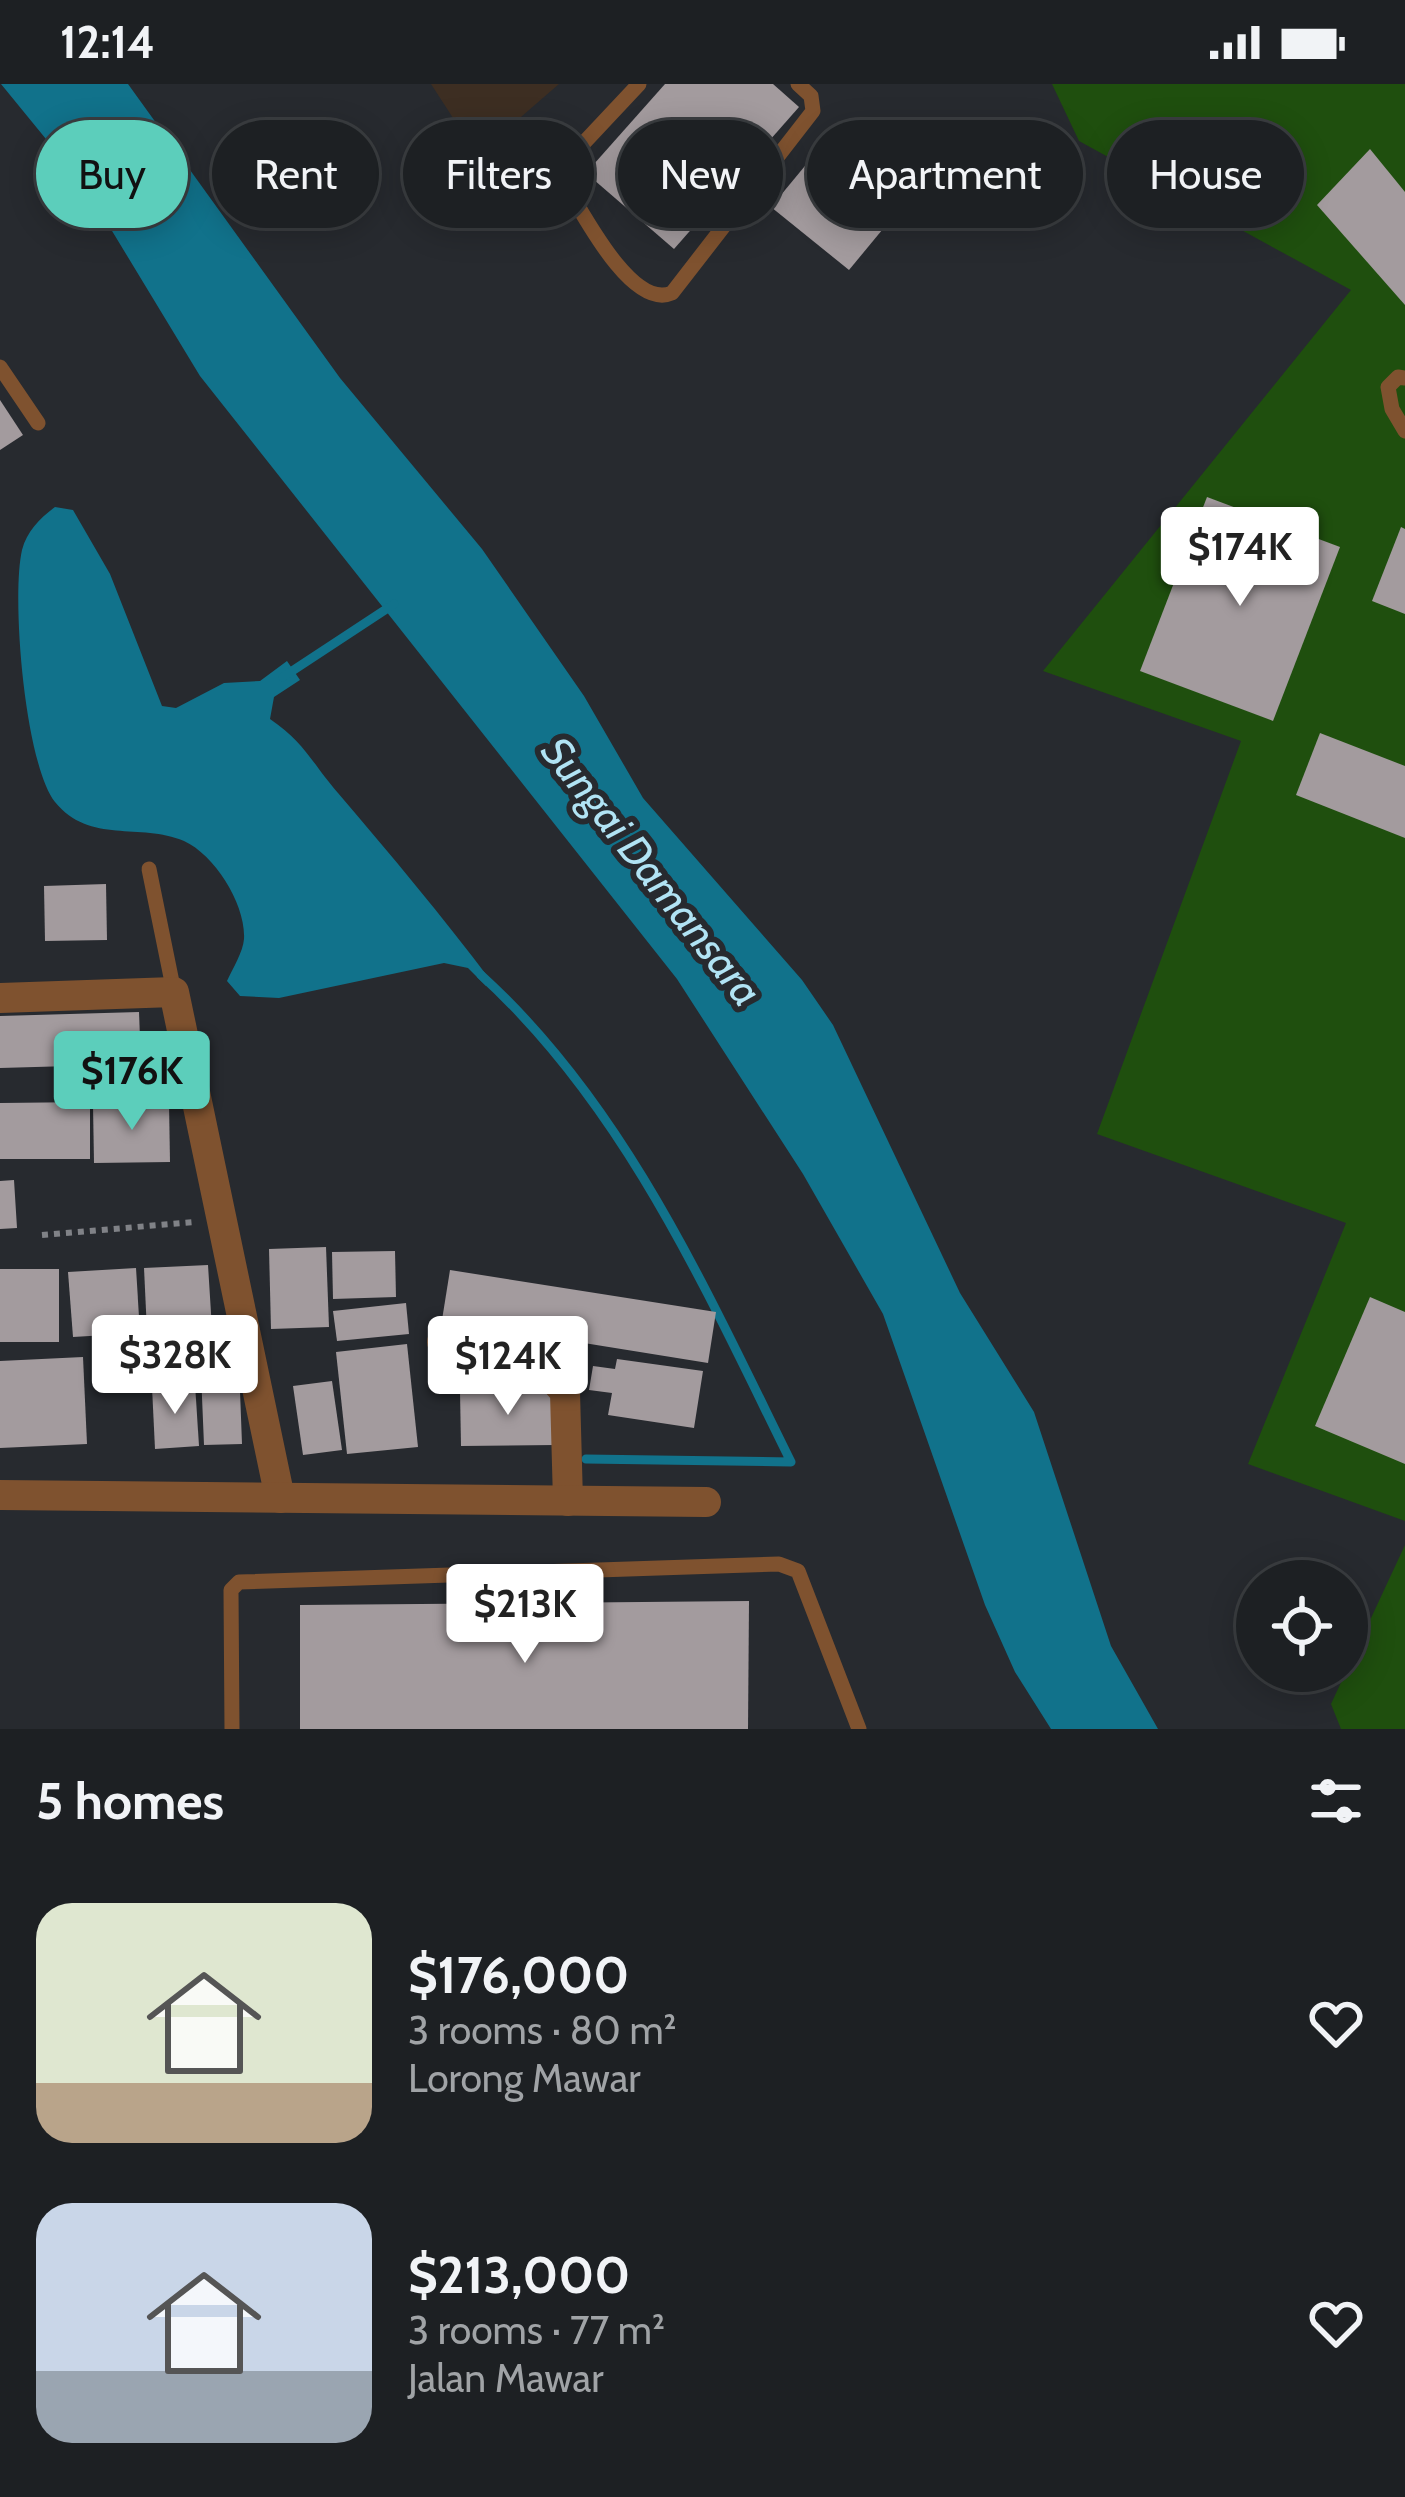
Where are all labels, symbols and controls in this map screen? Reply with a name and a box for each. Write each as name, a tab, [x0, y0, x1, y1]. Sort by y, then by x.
text: 12:14	[60, 15, 155, 69]
chip: Buy	[36, 120, 188, 228]
chip: Rent	[212, 120, 379, 228]
chip: Filters	[403, 120, 594, 228]
chip: New	[618, 120, 783, 228]
chip: Apartment	[807, 120, 1083, 228]
chip: House	[1107, 120, 1304, 228]
pin: $174K	[1156, 507, 1324, 609]
text: $174K	[1188, 522, 1292, 570]
water label: Sungai Damansara	[531, 726, 773, 1016]
pin: $176K	[48, 1031, 216, 1133]
text: $176K	[81, 1046, 183, 1094]
pin: $328K	[91, 1315, 259, 1417]
pin: $124K	[424, 1316, 592, 1418]
text: $328K	[119, 1330, 231, 1378]
text: $124K	[455, 1331, 561, 1379]
map controls	[1236, 1560, 1368, 1692]
button: locate	[1236, 1560, 1368, 1692]
pin: $213K	[441, 1564, 609, 1666]
text: $213K	[473, 1579, 577, 1627]
icon: filters	[1303, 1768, 1369, 1834]
text: 5 homes	[36, 1770, 224, 1832]
text: $176,000	[408, 1944, 629, 2006]
icon: home	[132, 1951, 276, 2095]
icon: heart	[1303, 1990, 1369, 2056]
text: 3 rooms · 80 m²	[408, 2006, 677, 2054]
text: Lorong Mawar	[408, 2054, 641, 2102]
text: $213,000	[408, 2244, 630, 2306]
icon: home	[132, 2251, 276, 2395]
icon: heart	[1303, 2290, 1369, 2356]
text: 3 rooms · 77 m²	[408, 2306, 665, 2354]
text: Jalan Mawar	[408, 2354, 604, 2402]

